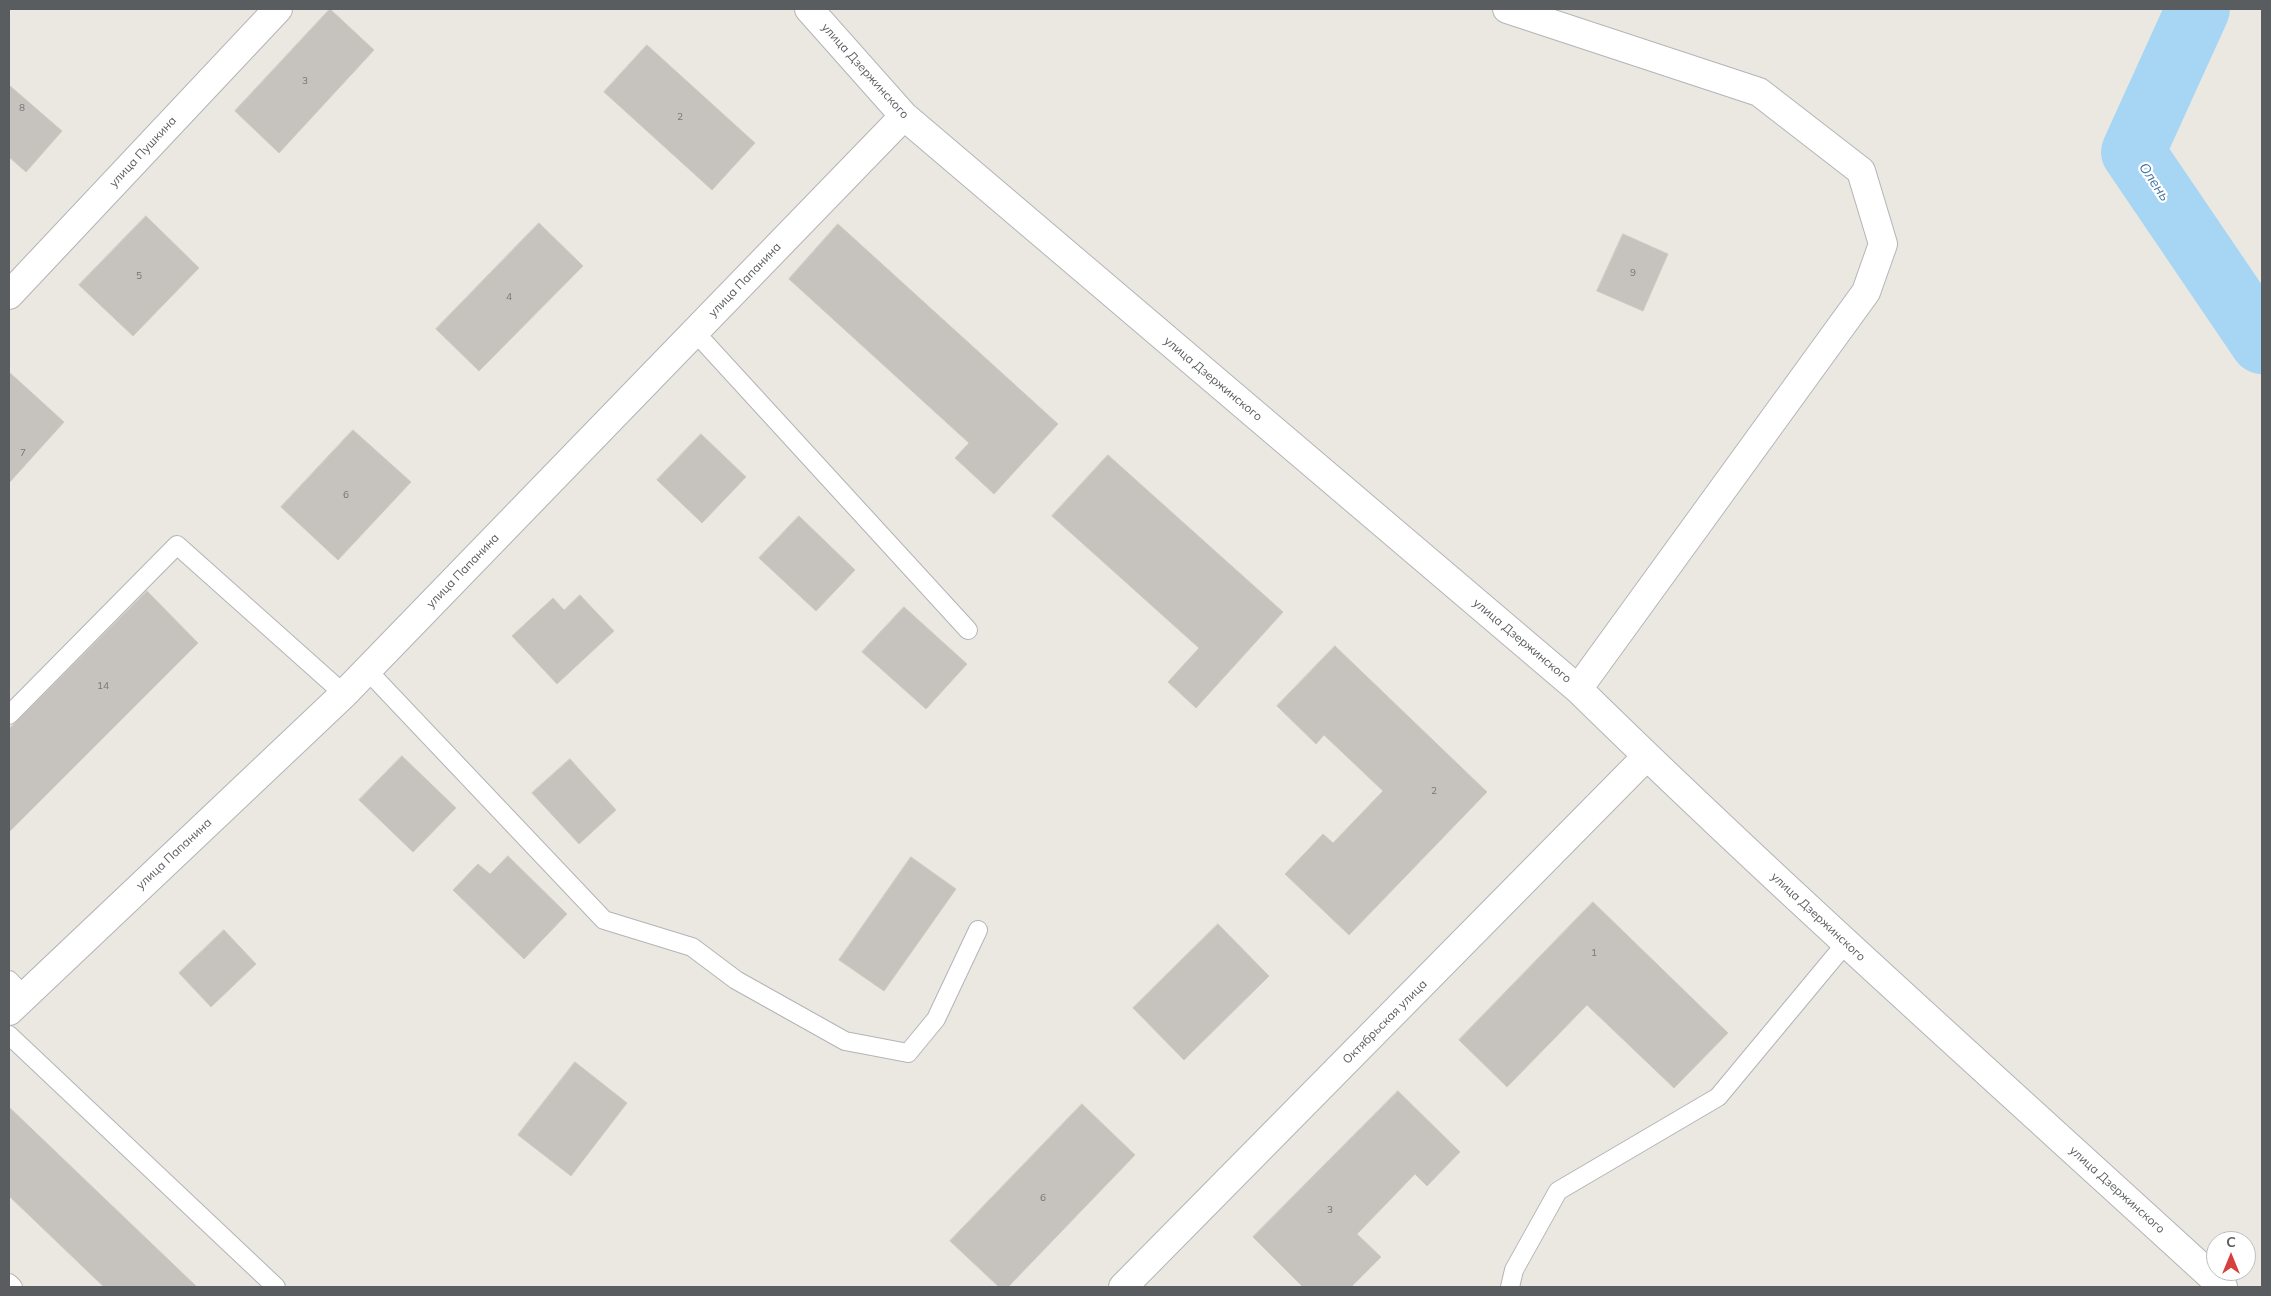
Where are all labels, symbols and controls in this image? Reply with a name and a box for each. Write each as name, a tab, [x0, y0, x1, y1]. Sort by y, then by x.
street label: улица Дзержинского	[818, 20, 912, 122]
house number: 3	[302, 75, 308, 87]
house number: 8	[19, 102, 25, 114]
house number: 2	[677, 111, 683, 123]
street label: улица Пушкина	[106, 114, 180, 190]
water label: Олень	[2135, 160, 2173, 204]
street label: улица Папанина	[706, 240, 784, 320]
house number: 9	[1630, 267, 1636, 279]
house number: 5	[136, 270, 142, 282]
house number: 4	[506, 291, 512, 303]
street label: улица Дзержинского	[1161, 334, 1265, 424]
house number: 7	[20, 447, 26, 459]
house number: 6	[343, 489, 349, 501]
street label: улица Папанина	[424, 531, 502, 611]
street label: улица Дзержинского	[1470, 596, 1574, 686]
house number: 14	[97, 680, 109, 692]
house number: 2	[1431, 785, 1437, 797]
street label: улица Папанина	[133, 815, 215, 893]
street label: улица Дзержинского	[1768, 870, 1868, 964]
house number: 1	[1591, 947, 1597, 959]
street label: Октябрьская улица	[1340, 977, 1430, 1067]
street label: улица Дзержинского	[2066, 1143, 2168, 1237]
house number: 6	[1040, 1192, 1046, 1204]
house number: 3	[1327, 1204, 1333, 1216]
north arrow	[2206, 1231, 2256, 1281]
text: С	[2226, 1233, 2236, 1251]

